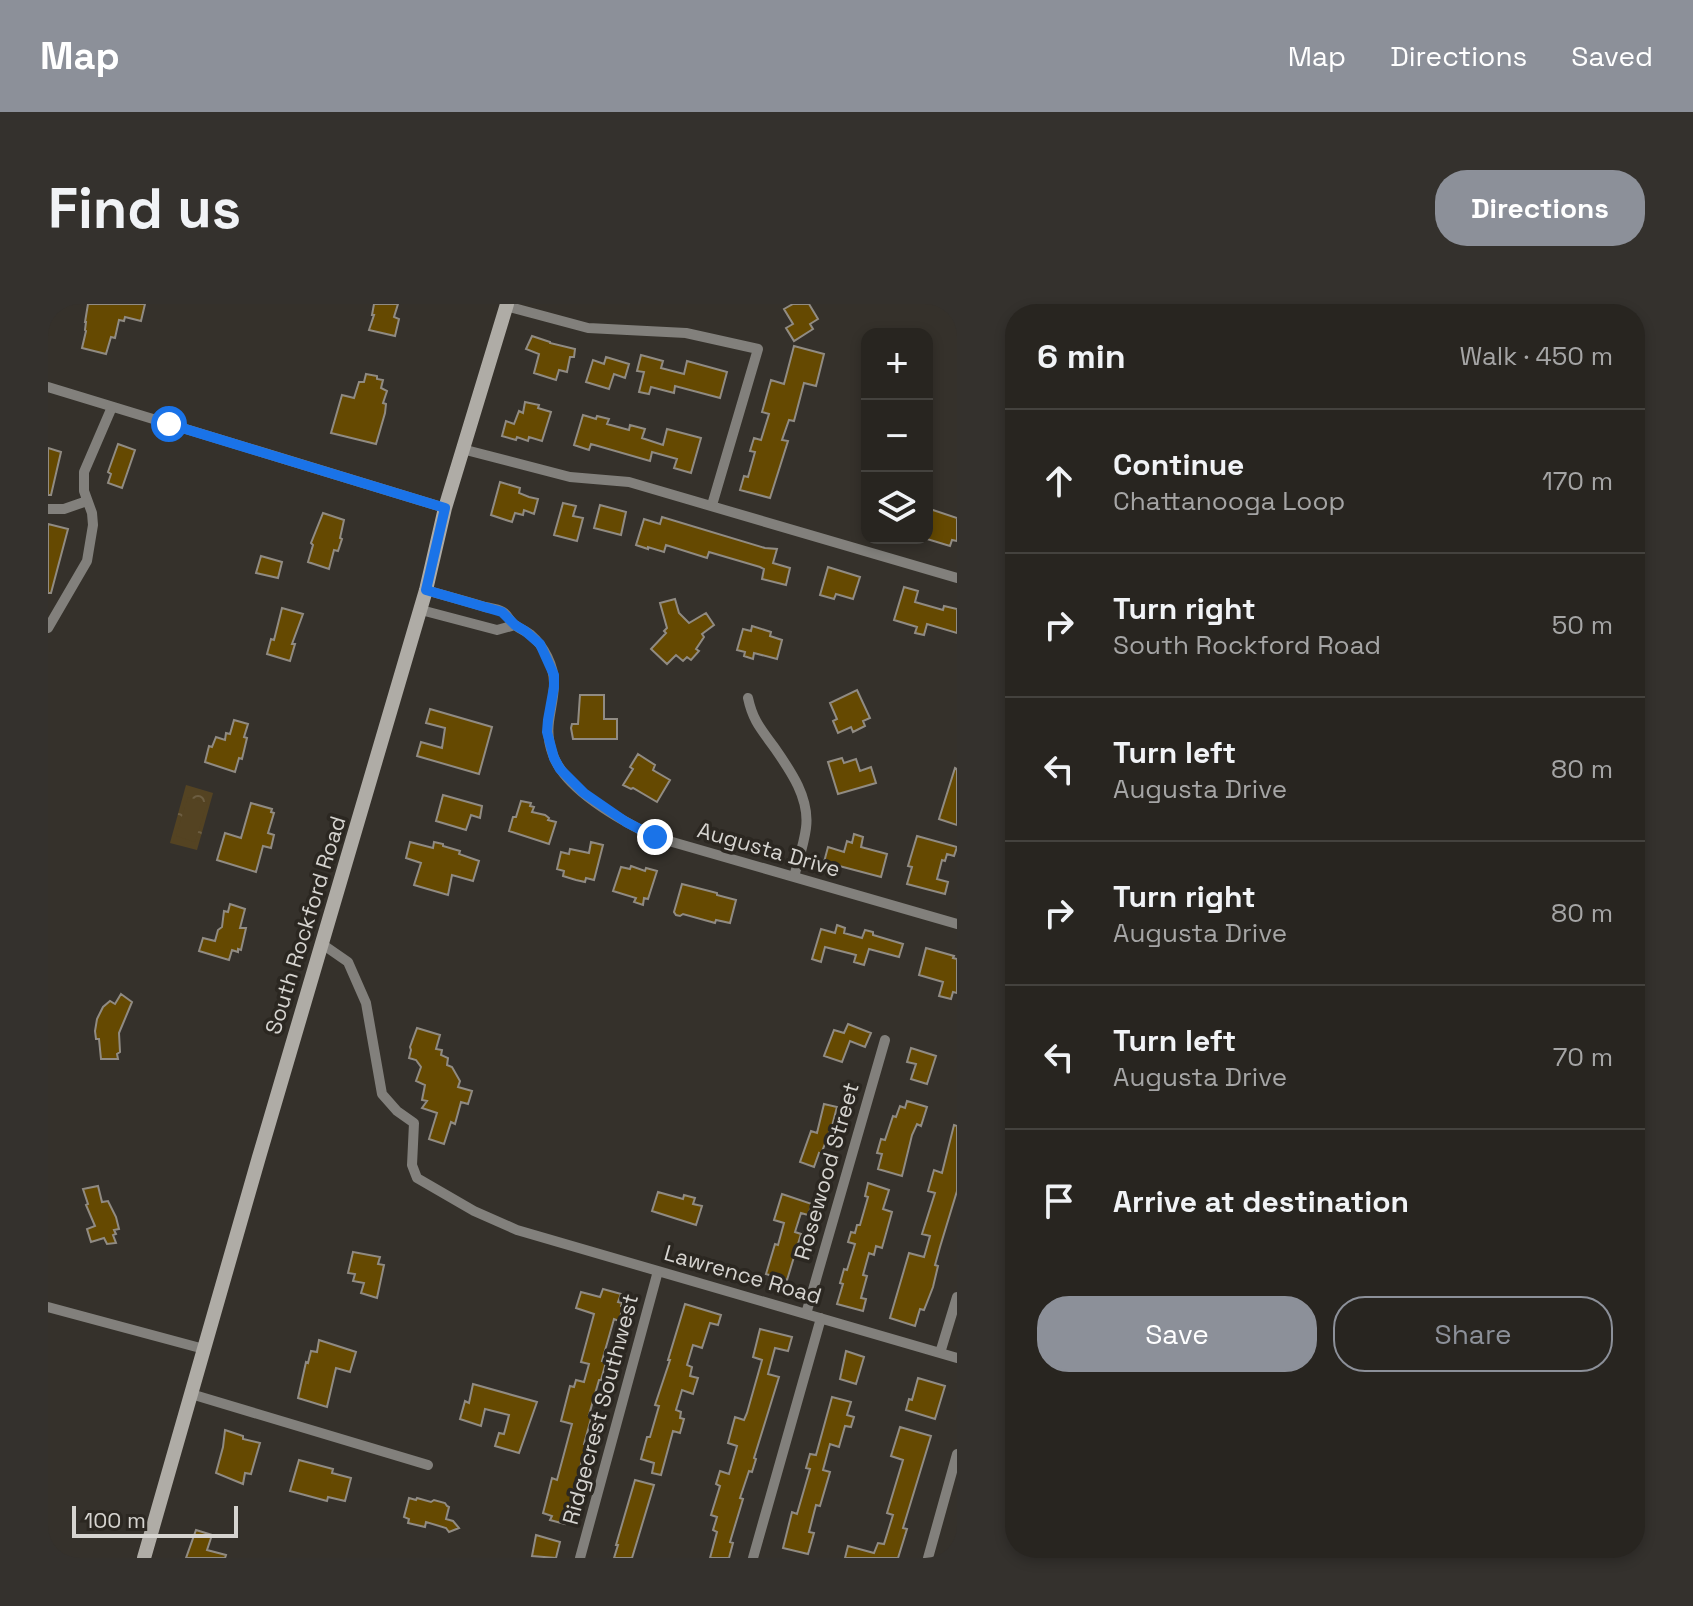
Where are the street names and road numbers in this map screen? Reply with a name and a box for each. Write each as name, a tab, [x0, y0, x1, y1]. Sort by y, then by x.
street label: South Rockford Road	[258, 812, 352, 1038]
street label: Augusta Drive	[694, 815, 844, 883]
street label: Rosewood Street	[787, 1079, 865, 1263]
street label: Lawrence Road	[661, 1238, 825, 1310]
street label: Ridgecrest Southwest	[556, 1291, 644, 1527]

